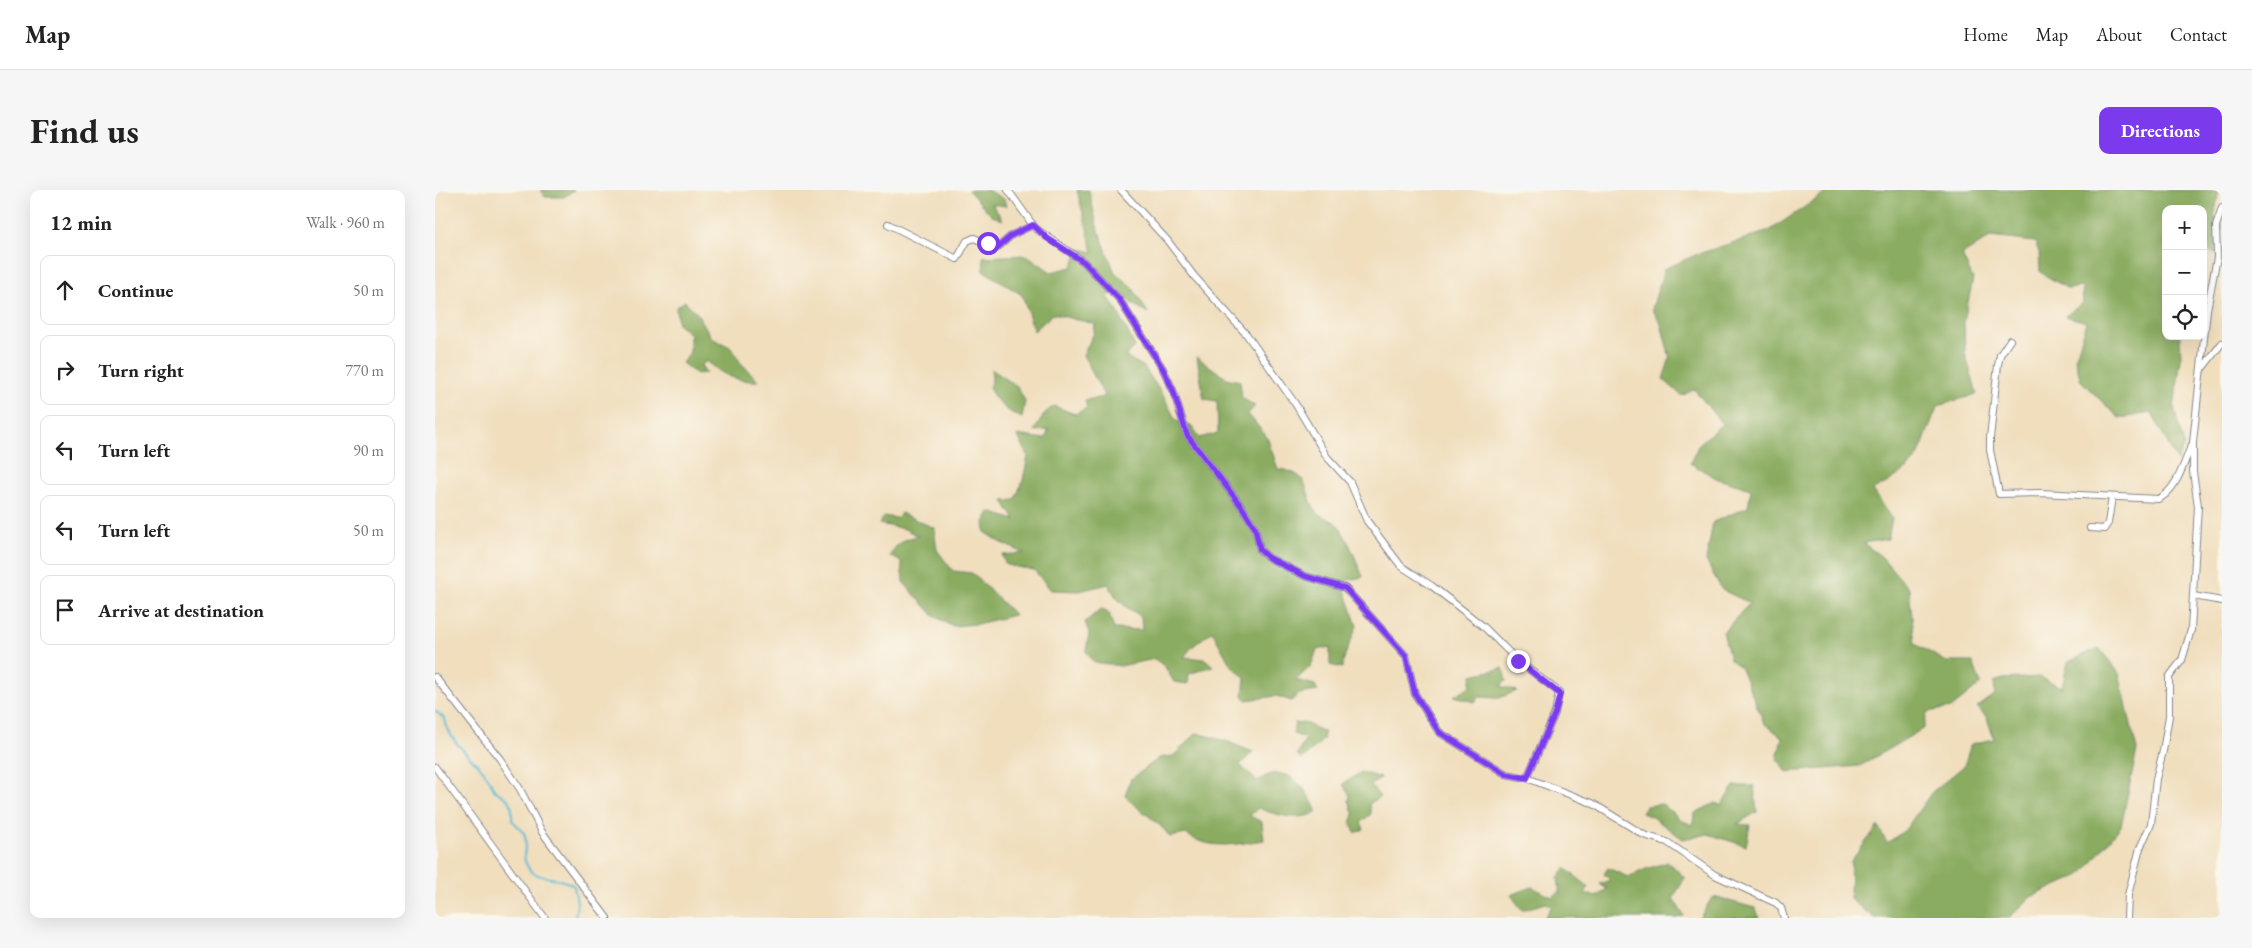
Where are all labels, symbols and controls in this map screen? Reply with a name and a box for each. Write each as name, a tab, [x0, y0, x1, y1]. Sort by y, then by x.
text: Map	[25, 19, 70, 50]
text: Home	[1963, 23, 2008, 46]
text: Map	[2036, 23, 2068, 46]
text: About	[2096, 23, 2142, 46]
text: Contact	[2170, 23, 2227, 46]
button: Directions	[2099, 107, 2222, 154]
text: Find us	[30, 108, 139, 153]
map controls	[2162, 205, 2207, 340]
button: +	[2162, 205, 2207, 250]
text: 12 min	[50, 209, 112, 236]
text: Walk · 960 m	[306, 212, 385, 233]
route start	[977, 232, 1000, 255]
button: −	[2162, 250, 2207, 295]
icon: ahead	[51, 276, 79, 304]
text: Continue	[98, 278, 173, 303]
text: 50 m	[353, 280, 384, 301]
button: locate	[2162, 295, 2207, 340]
icon: right	[51, 356, 79, 384]
text: Turn right	[98, 358, 184, 383]
text: 770 m	[345, 360, 384, 381]
icon: left	[51, 436, 79, 464]
text: Turn left	[98, 438, 170, 463]
text: 90 m	[353, 440, 384, 461]
icon: left	[51, 516, 79, 544]
text: Turn left	[98, 518, 170, 543]
text: 50 m	[353, 520, 384, 541]
icon: arrive	[51, 596, 79, 624]
text: Arrive at destination	[98, 598, 264, 623]
route end	[1507, 650, 1530, 673]

